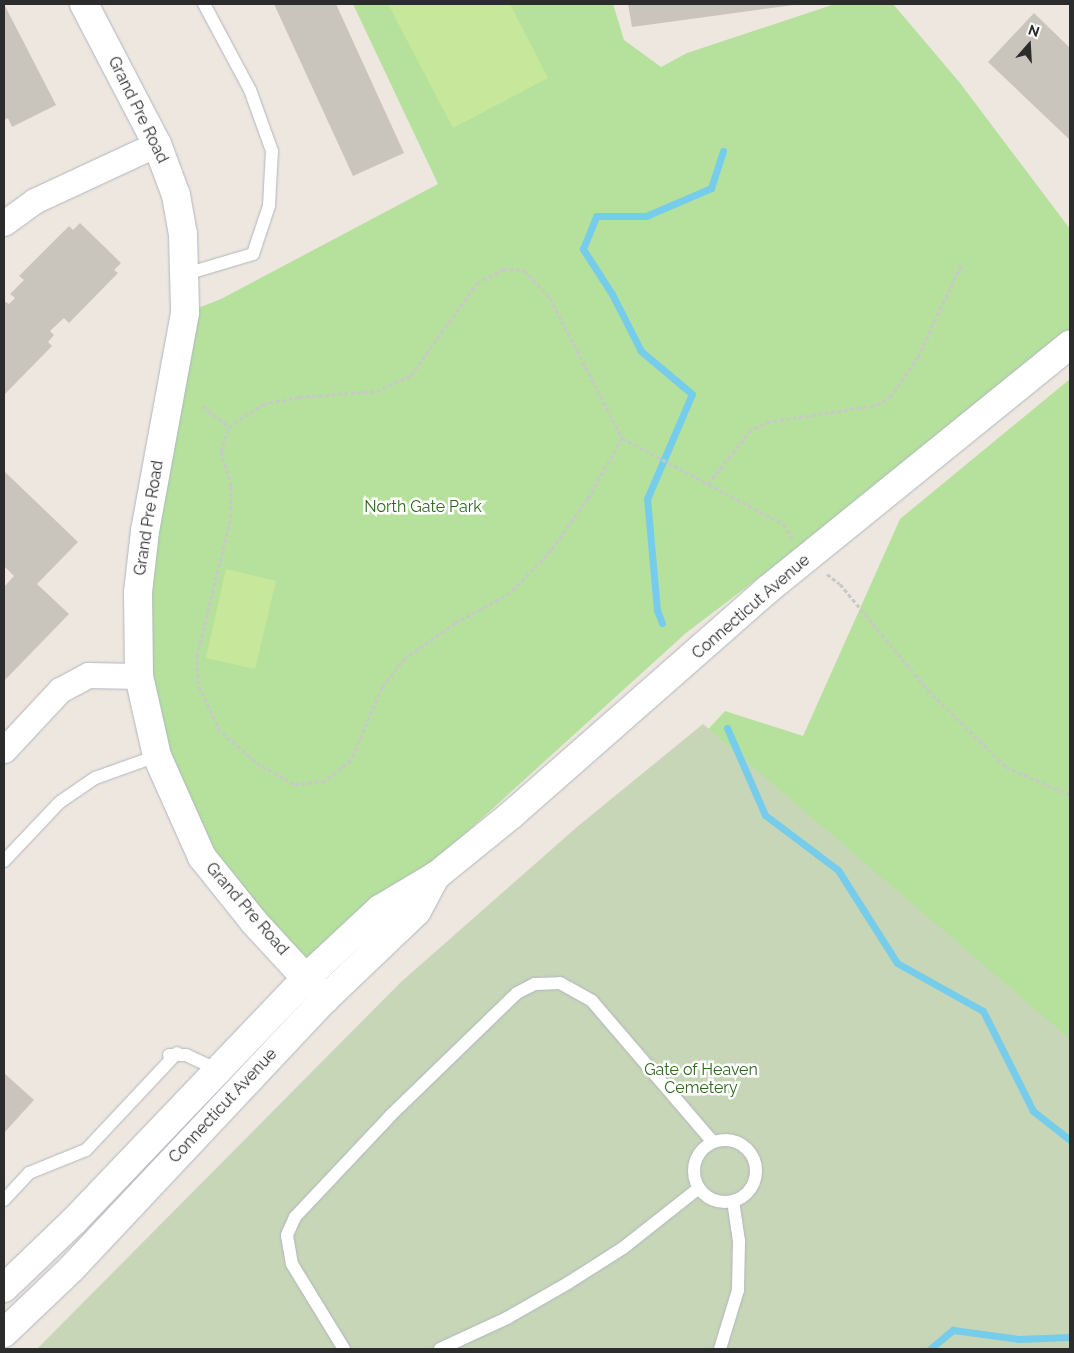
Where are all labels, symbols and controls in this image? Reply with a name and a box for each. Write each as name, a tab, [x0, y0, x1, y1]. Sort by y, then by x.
north arrow	[1004, 20, 1054, 70]
text: N	[1026, 22, 1042, 40]
street label: Grand Pre Road	[104, 54, 172, 166]
street label: Grand Pre Road	[130, 459, 168, 577]
park label: North Gate Park	[364, 497, 482, 517]
street label: Connecticut Avenue	[688, 551, 814, 663]
street label: Grand Pre Road	[202, 859, 292, 959]
street label: Connecticut Avenue	[165, 1045, 281, 1167]
park label: Gate of Heaven Cemetery	[644, 1060, 758, 1098]

